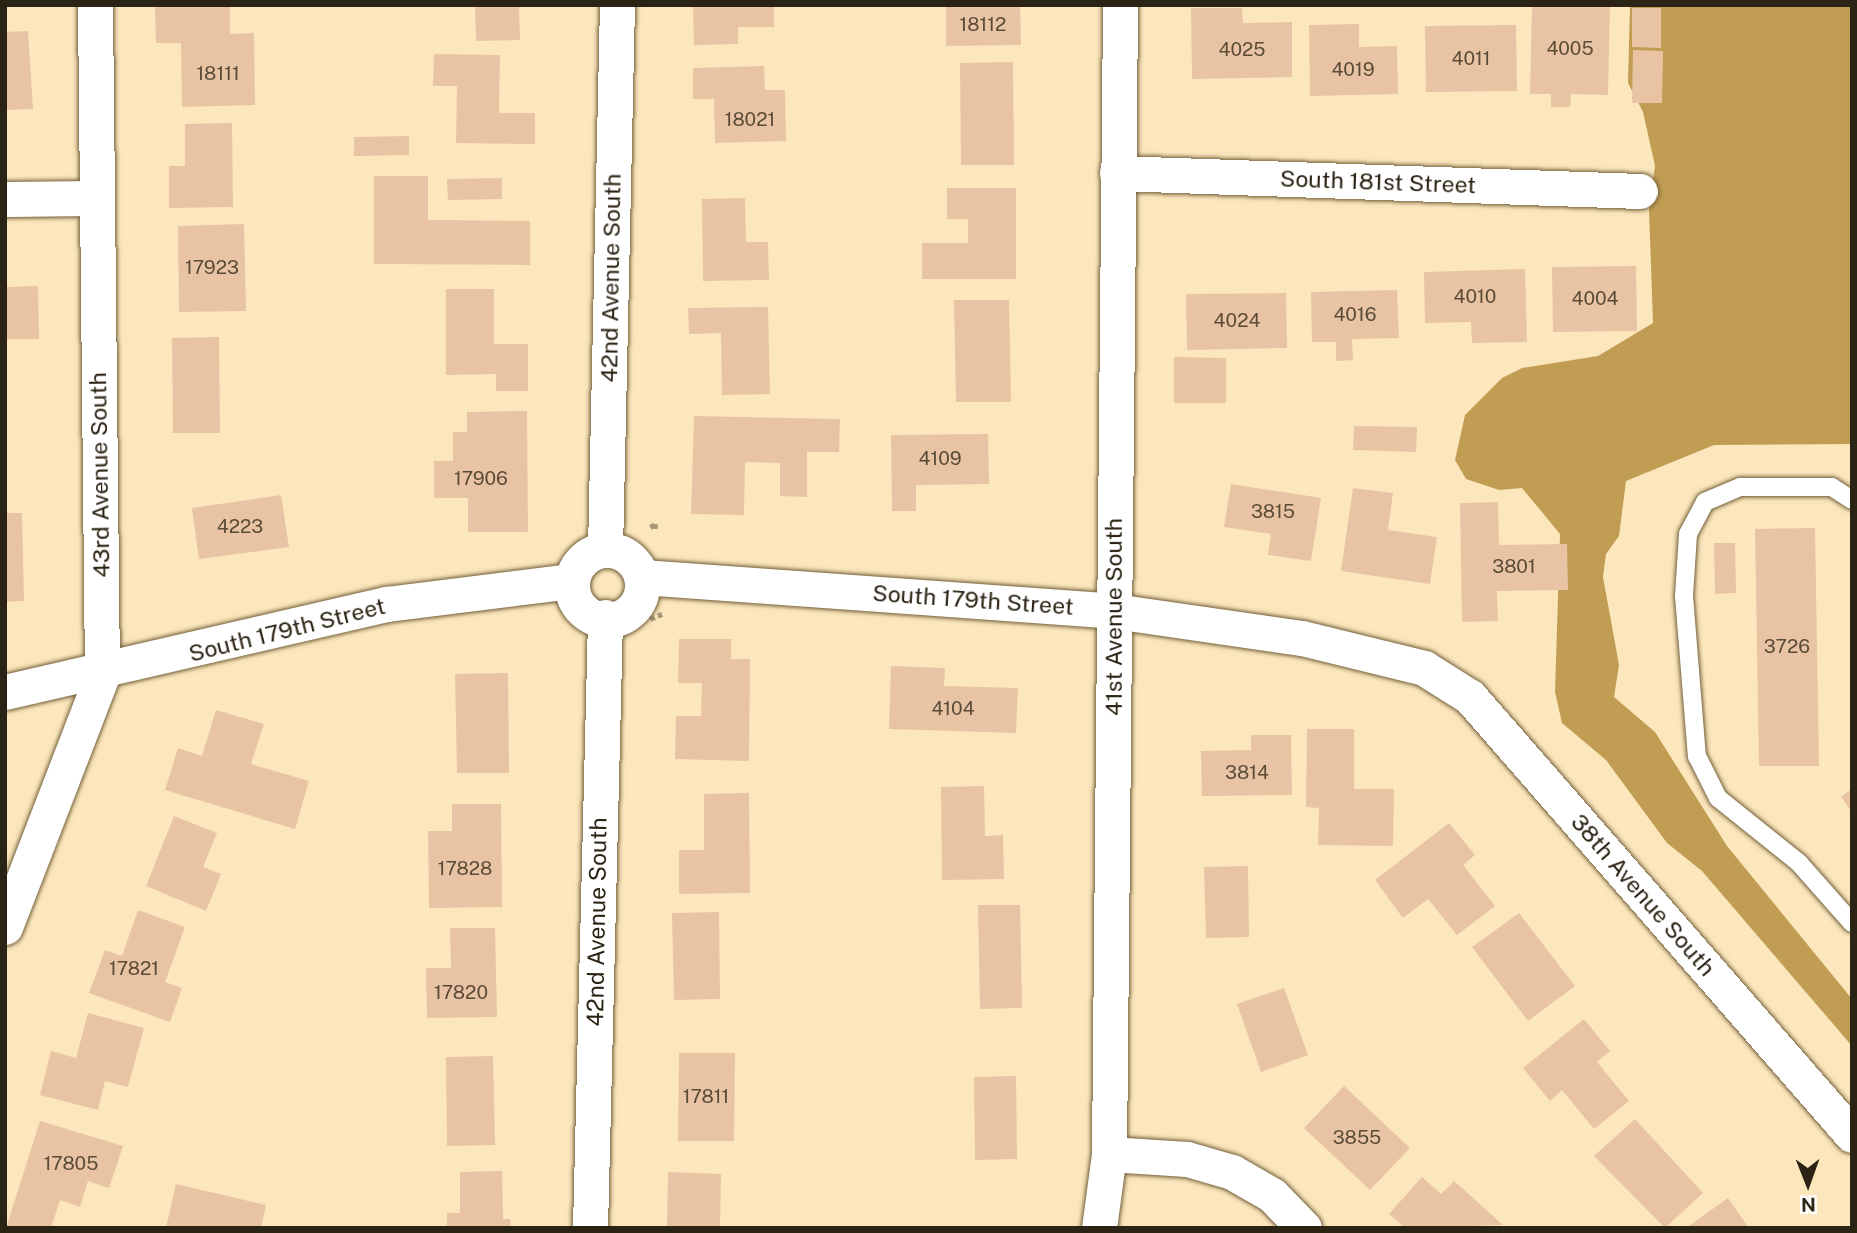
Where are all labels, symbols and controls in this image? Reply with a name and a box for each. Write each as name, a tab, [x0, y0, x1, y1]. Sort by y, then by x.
house number: 18112	[960, 14, 1006, 36]
house number: 4005	[1546, 38, 1594, 60]
house number: 4025	[1218, 39, 1266, 61]
house number: 4011	[1451, 48, 1491, 70]
house number: 4019	[1331, 59, 1375, 81]
house number: 18111	[196, 63, 240, 85]
house number: 18021	[725, 109, 775, 131]
street label: South 181st Street	[1279, 165, 1477, 199]
street label: 42nd Avenue South	[595, 173, 627, 383]
house number: 17923	[185, 257, 239, 279]
house number: 4010	[1454, 286, 1496, 308]
house number: 4004	[1572, 288, 1618, 310]
house number: 4016	[1333, 304, 1377, 326]
house number: 4024	[1214, 310, 1260, 332]
street label: 43rd Avenue South	[84, 372, 116, 578]
house number: 4109	[918, 448, 962, 470]
house number: 17906	[454, 468, 508, 490]
house number: 3815	[1251, 501, 1295, 523]
house number: 4223	[217, 516, 263, 538]
street label: 41st Avenue South	[1100, 518, 1128, 716]
house number: 3801	[1492, 556, 1536, 578]
street label: South 179th Street	[871, 579, 1075, 621]
street label: South 179th Street	[186, 592, 388, 668]
house number: 3726	[1764, 636, 1810, 658]
house number: 4104	[931, 698, 975, 720]
house number: 3814	[1225, 762, 1269, 784]
street label: 38th Avenue South	[1565, 808, 1721, 982]
street label: 42nd Avenue South	[581, 817, 613, 1027]
house number: 17828	[438, 858, 492, 880]
house number: 17821	[109, 958, 159, 980]
house number: 17820	[434, 982, 488, 1004]
house number: 17811	[683, 1086, 729, 1108]
house number: 3855	[1333, 1127, 1381, 1149]
north arrow	[1773, 1149, 1843, 1219]
house number: 17805	[44, 1153, 98, 1175]
text: N	[1801, 1194, 1816, 1216]

